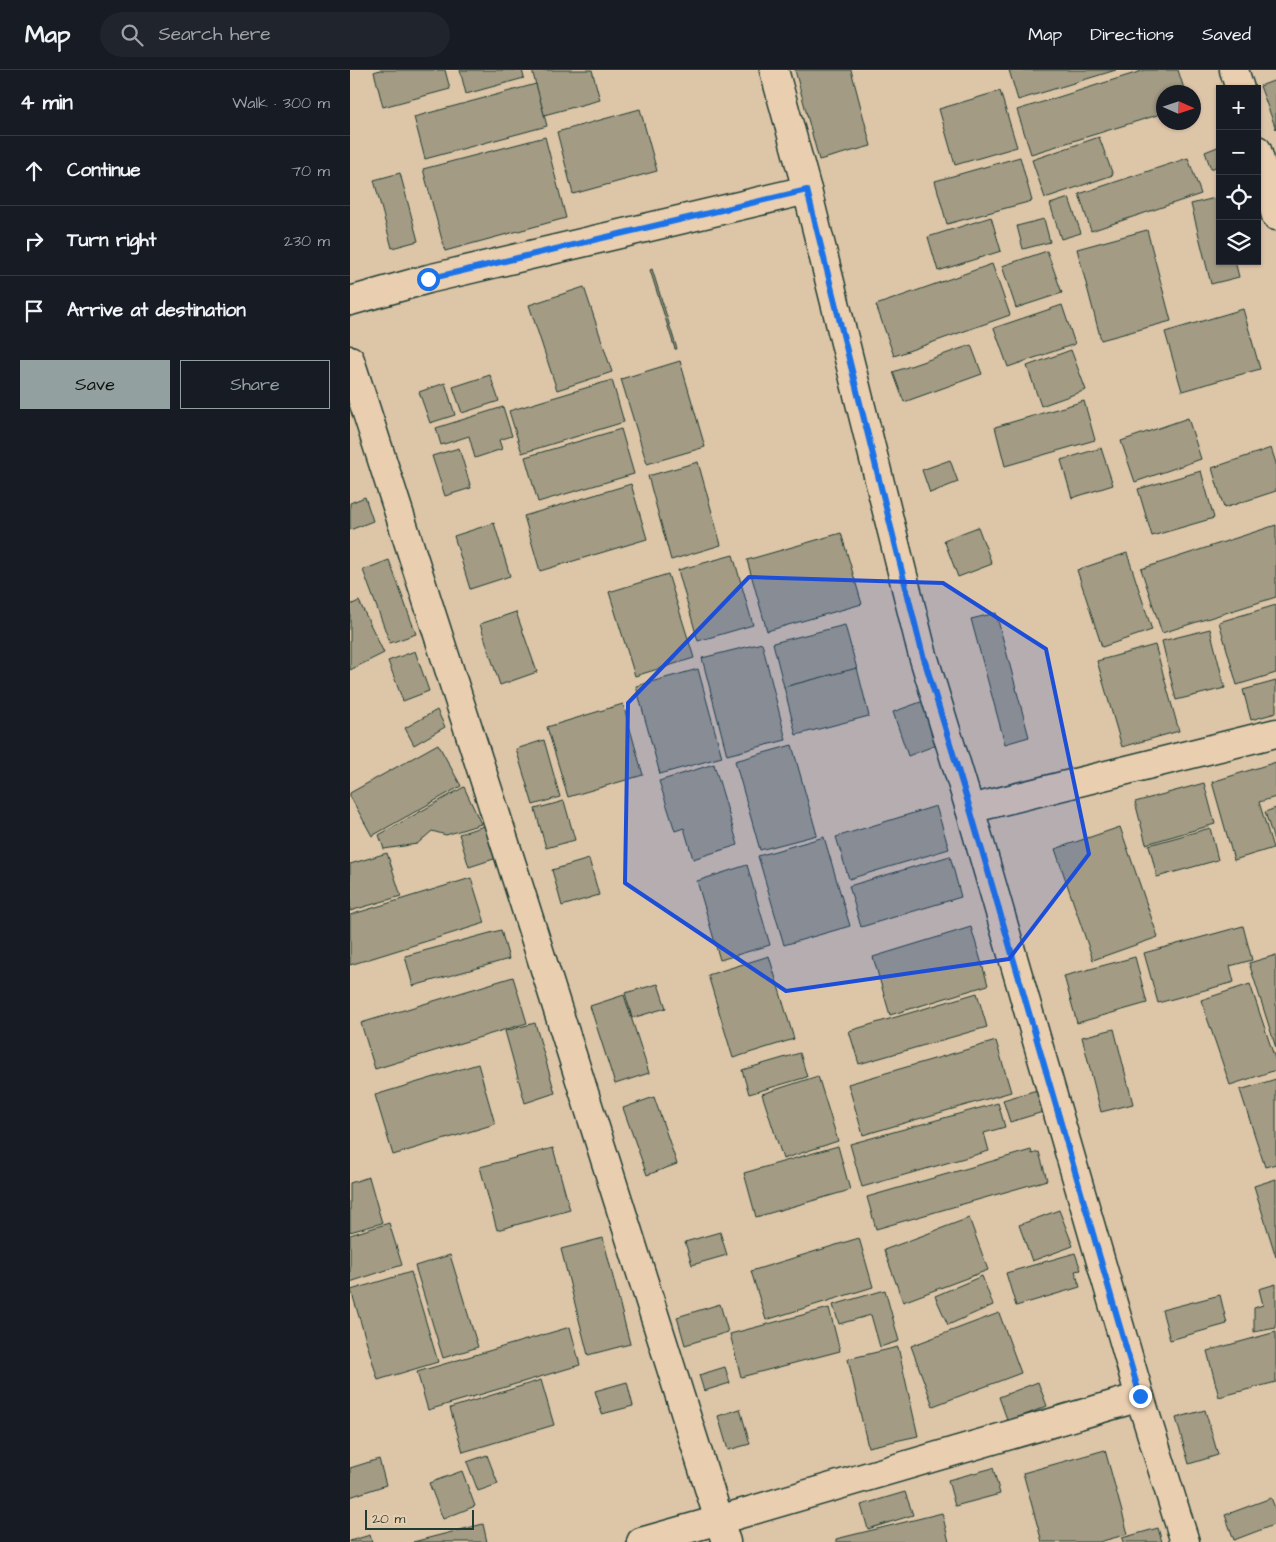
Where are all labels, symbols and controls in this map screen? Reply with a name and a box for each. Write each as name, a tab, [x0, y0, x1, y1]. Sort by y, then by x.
search box	[100, 12, 450, 57]
text: Map	[25, 18, 70, 52]
icon: search	[118, 21, 146, 49]
text: Search here	[158, 21, 271, 48]
text: Map	[1028, 22, 1062, 47]
text: Directions	[1090, 22, 1174, 47]
text: Saved	[1202, 22, 1251, 47]
north arrow	[1156, 85, 1201, 130]
map controls	[1216, 85, 1261, 265]
button: +	[1216, 85, 1261, 130]
text: 4 min	[20, 88, 73, 117]
text: Walk · 300 m	[232, 92, 330, 114]
button: −	[1216, 130, 1261, 175]
icon: ahead	[20, 157, 48, 185]
text: Continue	[67, 157, 141, 184]
text: 70 m	[291, 160, 330, 182]
button: locate	[1216, 175, 1261, 220]
button: layers	[1216, 220, 1261, 265]
icon: right	[20, 227, 48, 255]
text: Turn right	[67, 227, 156, 254]
text: 230 m	[284, 230, 330, 252]
route start	[417, 268, 440, 291]
icon: arrive	[20, 297, 48, 325]
text: Arrive at destination	[67, 297, 246, 324]
button: Save	[20, 360, 170, 409]
button: Share	[180, 360, 330, 409]
route end	[1129, 1385, 1152, 1408]
scale bar	[365, 1507, 474, 1530]
text: 20 m	[372, 1509, 405, 1529]

